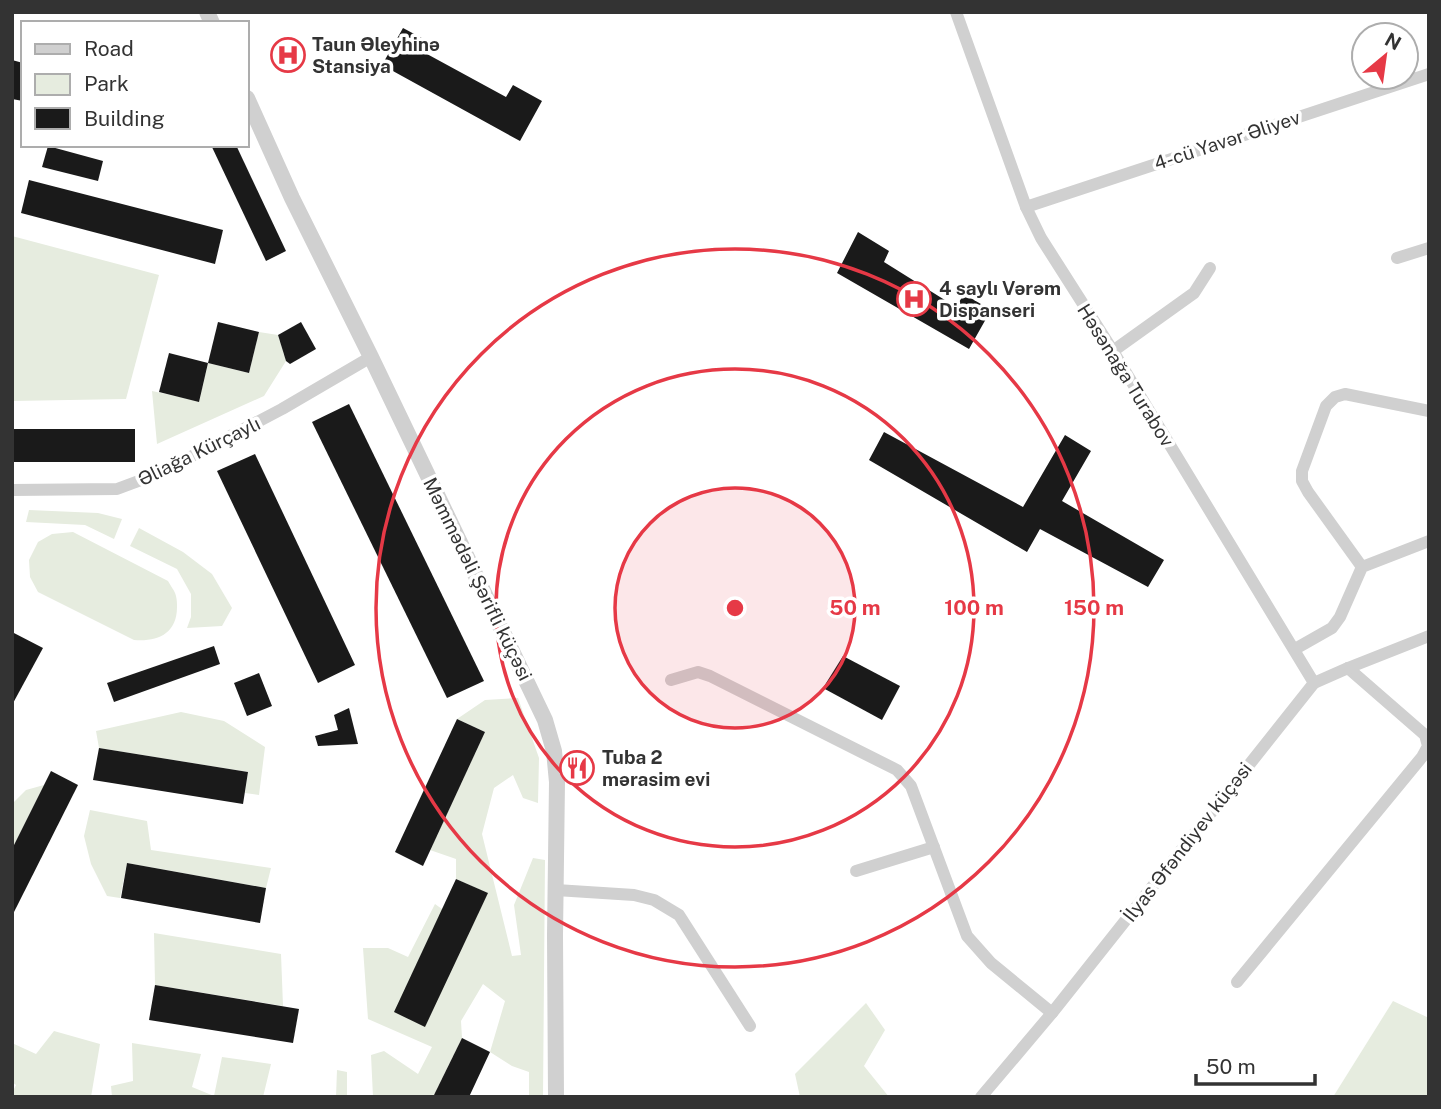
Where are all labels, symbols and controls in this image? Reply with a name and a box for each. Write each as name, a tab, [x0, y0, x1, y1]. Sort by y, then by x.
legend	[21, 21, 248, 147]
north arrow	[1350, 21, 1420, 91]
text: N	[1381, 28, 1405, 54]
place label: Taun Əleyhinə Stansiya	[312, 33, 440, 77]
text: Road	[84, 36, 134, 61]
hospital icon: Taun Əleyhinə Stansiya	[269, 36, 307, 74]
text: Park	[84, 71, 129, 96]
text: Building	[84, 106, 165, 131]
street label: 4-cü Yavər Əliyev	[1151, 106, 1303, 174]
place label: 4 saylı Vərəm Dispanseri	[939, 277, 1061, 321]
hospital icon: 4 saylı Vərəm Dispanseri	[895, 280, 933, 318]
street label: Həsənağa Turabov	[1073, 300, 1179, 451]
street label: Əliağa Kürçaylı	[134, 412, 264, 490]
street label: Məmmədəli Şərifli küçəsi	[419, 474, 537, 684]
text: 50 m	[829, 595, 881, 620]
text: 100 m	[944, 595, 1004, 620]
text: 150 m	[1064, 595, 1124, 620]
centre of rings	[723, 596, 747, 620]
place label: Tuba 2 mərasim evi	[602, 746, 710, 790]
restaurant icon: Tuba 2 mərasim evi	[558, 749, 596, 787]
street label: İlyas Əfəndiyev küçəsi	[1118, 758, 1256, 926]
scale bar	[1196, 1042, 1315, 1086]
text: 50 m	[1206, 1054, 1256, 1079]

